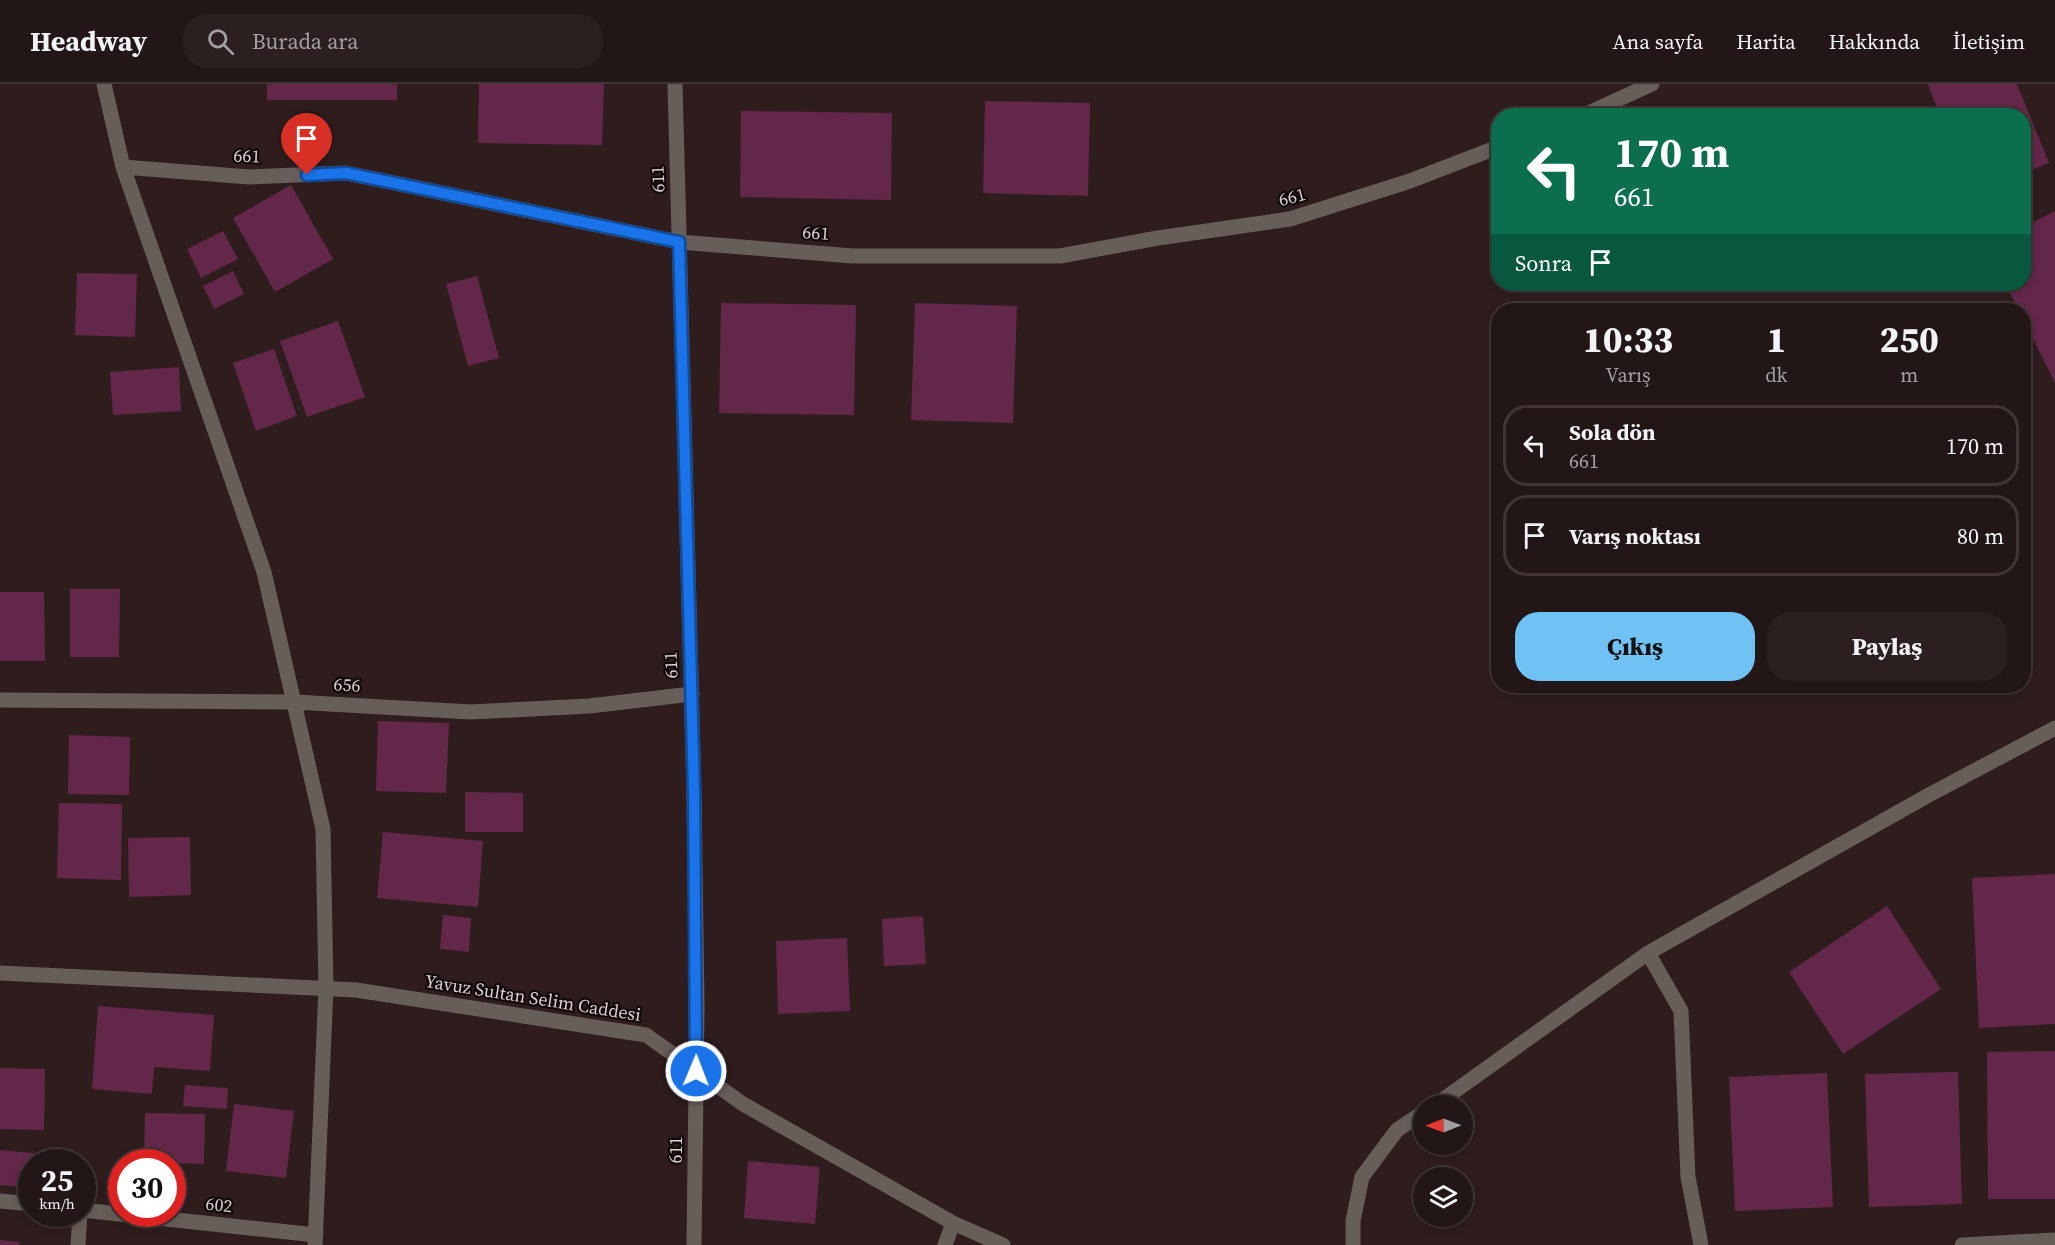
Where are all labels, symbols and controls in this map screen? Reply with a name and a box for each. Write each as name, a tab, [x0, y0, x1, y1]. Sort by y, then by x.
search box	[183, 14, 603, 68]
text: Headway	[30, 22, 147, 60]
icon: search	[204, 25, 237, 58]
text: Burada ara	[252, 26, 359, 56]
text: Ana sayfa	[1613, 27, 1703, 56]
text: Harita	[1736, 27, 1796, 56]
text: Hakkında	[1829, 27, 1920, 56]
text: İletişim	[1953, 27, 2025, 56]
pin	[281, 113, 332, 175]
icon: arrive	[290, 122, 323, 155]
text: 170 m	[1614, 123, 1729, 181]
icon: left	[1515, 132, 1593, 210]
street label: 661	[233, 143, 261, 168]
street label: 611	[645, 165, 670, 193]
text: 661	[1614, 178, 1655, 215]
street label: 661	[1276, 181, 1308, 212]
street label: 661	[802, 219, 830, 246]
icon: arrive	[1584, 246, 1617, 279]
text: Sonra	[1515, 248, 1572, 278]
text: 10:33	[1583, 315, 1673, 364]
text: 1	[1766, 315, 1786, 364]
text: 250	[1879, 315, 1939, 364]
text: Varış	[1606, 361, 1651, 389]
text: dk	[1765, 361, 1787, 389]
text: m	[1900, 361, 1918, 389]
text: Sola dön	[1569, 417, 1656, 447]
icon: left	[1518, 429, 1551, 462]
text: 170 m	[1946, 431, 2004, 461]
text: 661	[1569, 447, 1599, 475]
icon: arrive	[1518, 519, 1551, 552]
text: Varış noktası	[1569, 521, 1701, 551]
text: 80 m	[1957, 521, 2004, 551]
button: Çıkış	[1515, 612, 1755, 681]
button: Paylaş	[1767, 612, 2007, 681]
street label: 611	[658, 651, 683, 679]
street label: 656	[333, 671, 361, 698]
street label: Yavuz Sultan Selim Caddesi	[423, 968, 643, 1027]
position arrow	[664, 1039, 728, 1103]
north arrow	[1413, 1095, 1473, 1155]
map controls	[1413, 1095, 1473, 1227]
street label: 611	[663, 1137, 688, 1164]
speed limit sign: 30	[108, 1149, 186, 1227]
text: 25	[41, 1160, 73, 1201]
button: layers	[1413, 1167, 1473, 1227]
street label: 602	[204, 1191, 234, 1218]
text: km/h	[39, 1193, 75, 1214]

